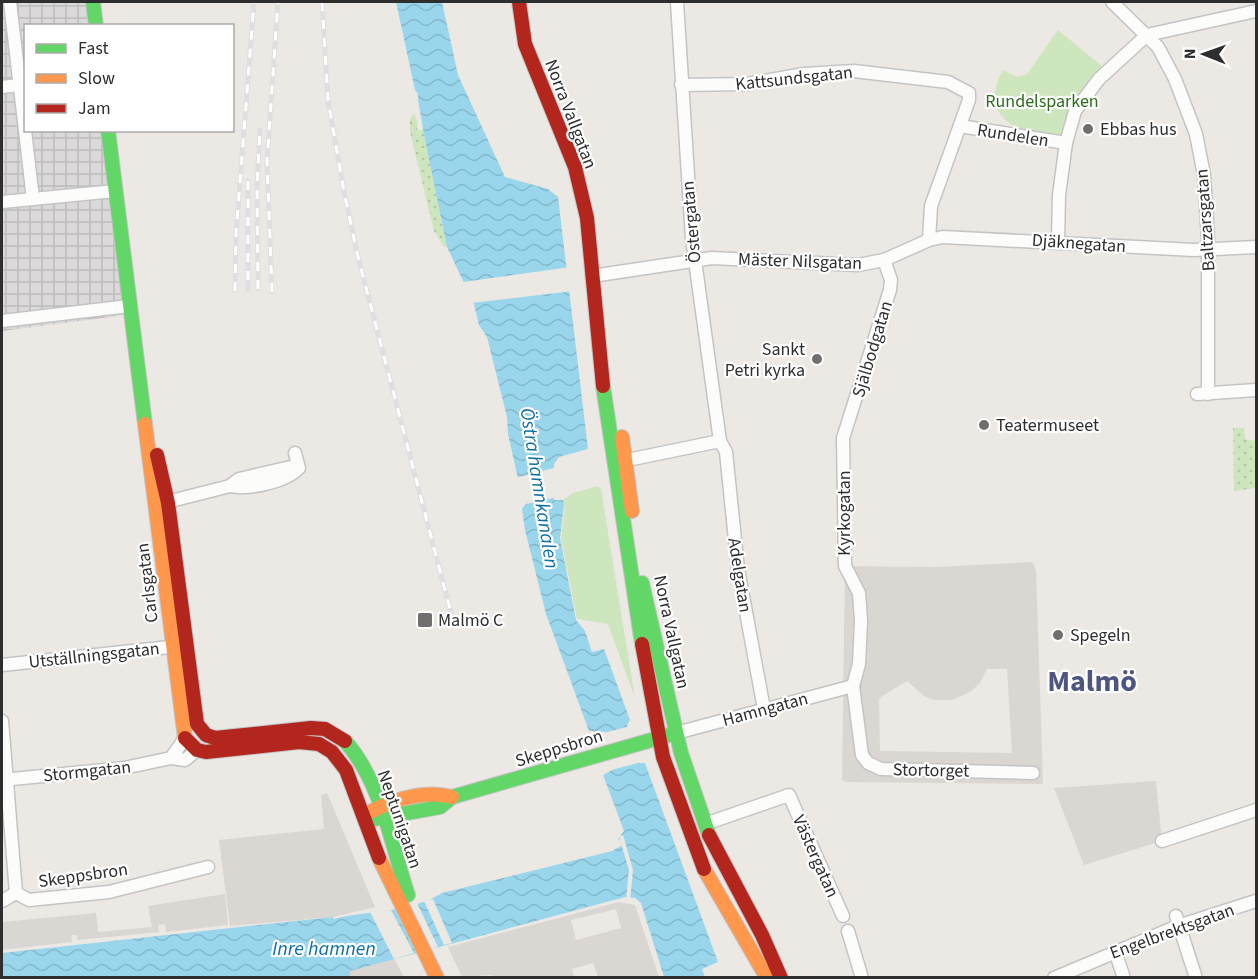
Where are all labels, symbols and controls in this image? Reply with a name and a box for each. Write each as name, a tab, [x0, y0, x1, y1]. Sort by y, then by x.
legend	[24, 24, 234, 132]
north arrow	[1174, 24, 1234, 84]
text: Fast	[78, 36, 109, 61]
text: N	[1179, 48, 1201, 59]
street label: Norra Vallgatan	[538, 56, 603, 173]
street label: Kattsundsgatan	[734, 60, 854, 97]
text: Slow	[78, 66, 115, 91]
park label: Rundelsparken	[985, 89, 1099, 114]
text: Jam	[78, 96, 111, 121]
place label: Ebbas hus	[1100, 117, 1177, 142]
street label: Rundelen	[975, 118, 1051, 153]
marker: Ebbas hus	[1081, 122, 1095, 136]
street label: Baltzarsgatan	[1189, 168, 1222, 272]
street label: Östergatan	[675, 180, 708, 264]
street label: Djäknegatan	[1031, 228, 1127, 259]
street label: Mäster Nilsgatan	[737, 247, 863, 276]
street label: Själbodgatan	[846, 298, 899, 400]
place label: Sankt Petri kyrka	[725, 337, 805, 383]
marker: Sankt Petri kyrka	[810, 352, 824, 366]
water label: Östra hamnkanalen	[512, 406, 566, 571]
place label: Teatermuseet	[996, 413, 1099, 438]
marker: Teatermuseet	[977, 418, 991, 432]
street label: Kyrkogatan	[832, 470, 857, 556]
street label: Adelgatan	[721, 536, 758, 614]
street label: Carlsgatan	[130, 542, 165, 624]
street label: Norra Vallgatan	[647, 573, 696, 691]
place label: Malmö C	[438, 608, 503, 633]
marker: Malmö C	[416, 611, 434, 629]
place label: Spegeln	[1070, 623, 1131, 648]
marker: Spegeln	[1051, 628, 1065, 642]
street label: Utställningsgatan	[27, 636, 161, 675]
district label: Malmö	[1047, 660, 1137, 703]
street label: Hamngatan	[719, 686, 811, 733]
street label: Skeppsbron	[512, 723, 606, 774]
street label: Stormgatan	[42, 754, 132, 789]
street label: Stortorget	[893, 757, 969, 784]
street label: Neptunigatan	[371, 767, 428, 872]
street label: Västergatan	[786, 811, 845, 902]
street label: Skeppsbron	[37, 857, 129, 894]
street label: Engelbrektsgatan	[1106, 897, 1238, 966]
water label: Inre hamnen	[272, 935, 376, 963]

